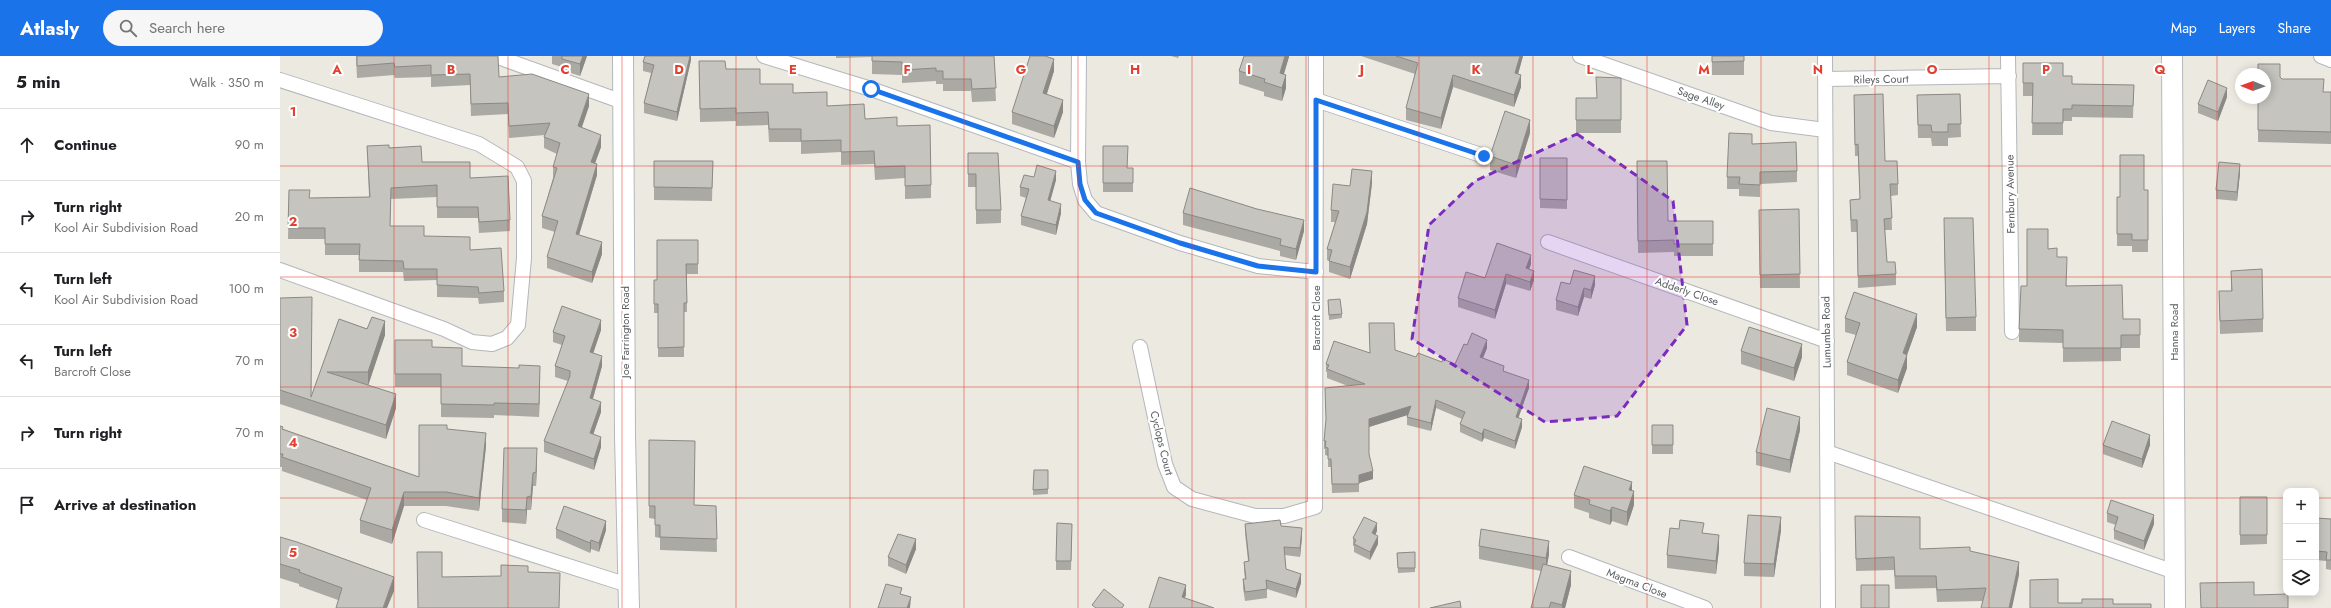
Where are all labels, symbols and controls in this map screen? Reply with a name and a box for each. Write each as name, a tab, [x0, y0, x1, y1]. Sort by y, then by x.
search box	[103, 10, 383, 46]
text: Atlasly	[20, 15, 79, 42]
icon: search	[117, 17, 139, 39]
text: Search here	[149, 17, 225, 39]
text: Map	[2171, 18, 2197, 38]
text: Layers	[2219, 18, 2255, 38]
text: Share	[2277, 18, 2311, 38]
text: A	[331, 60, 342, 79]
text: B	[447, 60, 456, 79]
text: C	[560, 60, 570, 79]
text: D	[674, 60, 684, 79]
text: E	[789, 60, 797, 79]
text: F	[903, 60, 911, 79]
text: G	[1016, 60, 1027, 79]
text: H	[1130, 60, 1140, 79]
text: I	[1247, 60, 1251, 79]
text: J	[1357, 60, 1364, 79]
text: K	[1471, 60, 1481, 79]
text: L	[1587, 60, 1594, 79]
text: M	[1698, 60, 1710, 79]
text: N	[1813, 60, 1823, 79]
text: O	[1927, 60, 1938, 79]
text: P	[2042, 60, 2050, 79]
text: Q	[2154, 60, 2166, 79]
north arrow	[2235, 68, 2271, 104]
text: 5 min	[16, 70, 60, 94]
street label: Rileys Court	[1853, 71, 1909, 87]
text: Walk · 350 m	[189, 73, 264, 92]
route start	[862, 80, 880, 98]
street label: Sage Alley	[1675, 82, 1727, 114]
text: 1	[290, 102, 296, 121]
icon: ahead	[16, 134, 38, 156]
text: Continue	[54, 134, 117, 156]
text: 90 m	[235, 135, 264, 154]
route end	[1475, 147, 1493, 165]
street label: Fernbury Avenue	[2001, 154, 2019, 234]
text: Turn right	[54, 196, 122, 218]
icon: right	[16, 206, 38, 228]
text: 20 m	[235, 207, 264, 226]
text: 2	[289, 212, 297, 231]
text: Kool Air Subdivision Road	[54, 218, 198, 237]
text: Turn left	[54, 268, 112, 290]
street label: Adderly Close	[1653, 273, 1721, 309]
icon: left	[16, 278, 38, 300]
text: 100 m	[229, 279, 264, 298]
street label: Barcroft Close	[1308, 285, 1324, 351]
street label: Joe Farrington Road	[617, 286, 633, 380]
text: Kool Air Subdivision Road	[54, 290, 198, 309]
street label: Lumumba Road	[1817, 296, 1835, 368]
street label: Hanna Road	[2166, 303, 2182, 361]
text: 3	[289, 323, 297, 342]
text: Turn left	[54, 340, 112, 362]
icon: left	[16, 350, 38, 372]
text: 70 m	[235, 351, 264, 370]
text: Barcroft Close	[54, 362, 131, 381]
street label: Cyclops Court	[1146, 409, 1178, 477]
icon: right	[16, 422, 38, 444]
text: Turn right	[54, 422, 122, 444]
text: 70 m	[235, 423, 264, 442]
text: 4	[288, 433, 298, 452]
map controls	[2283, 488, 2319, 596]
button: +	[2283, 488, 2319, 524]
icon: arrive	[16, 494, 38, 516]
text: Arrive at destination	[54, 494, 196, 516]
button: −	[2283, 524, 2319, 560]
text: 5	[289, 543, 297, 562]
button: layers	[2283, 560, 2319, 596]
street label: Magma Close	[1604, 564, 1670, 602]

